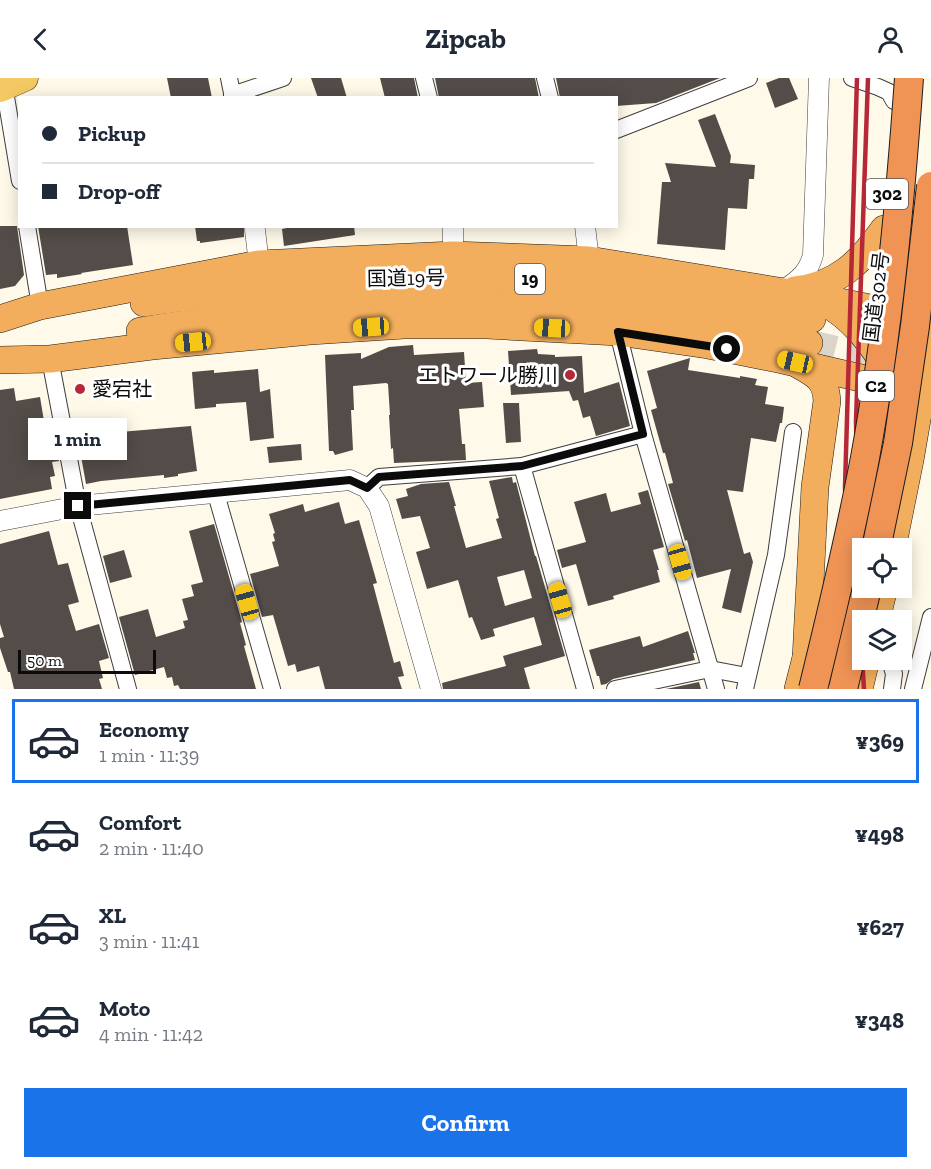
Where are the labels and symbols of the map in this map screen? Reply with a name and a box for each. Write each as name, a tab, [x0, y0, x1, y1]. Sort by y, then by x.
road number: 302	[866, 179, 908, 209]
street label: 国道302号	[859, 250, 893, 344]
road number: 19	[515, 264, 545, 294]
street label: 国道19号	[367, 265, 445, 291]
car	[352, 317, 390, 337]
car	[534, 318, 570, 338]
car	[174, 331, 212, 353]
route start	[713, 335, 740, 362]
car	[775, 349, 815, 375]
place label: エトワール勝川	[418, 363, 558, 387]
marker: エトワール勝川	[563, 368, 577, 382]
road number: C2	[858, 371, 894, 401]
place label: 愛宕社	[92, 377, 152, 401]
marker: 愛宕社	[73, 382, 87, 396]
callout: 1 min	[28, 419, 128, 461]
route end	[64, 492, 91, 519]
car	[666, 542, 694, 582]
car	[546, 580, 574, 620]
car	[233, 582, 261, 622]
scale bar	[18, 647, 156, 674]

